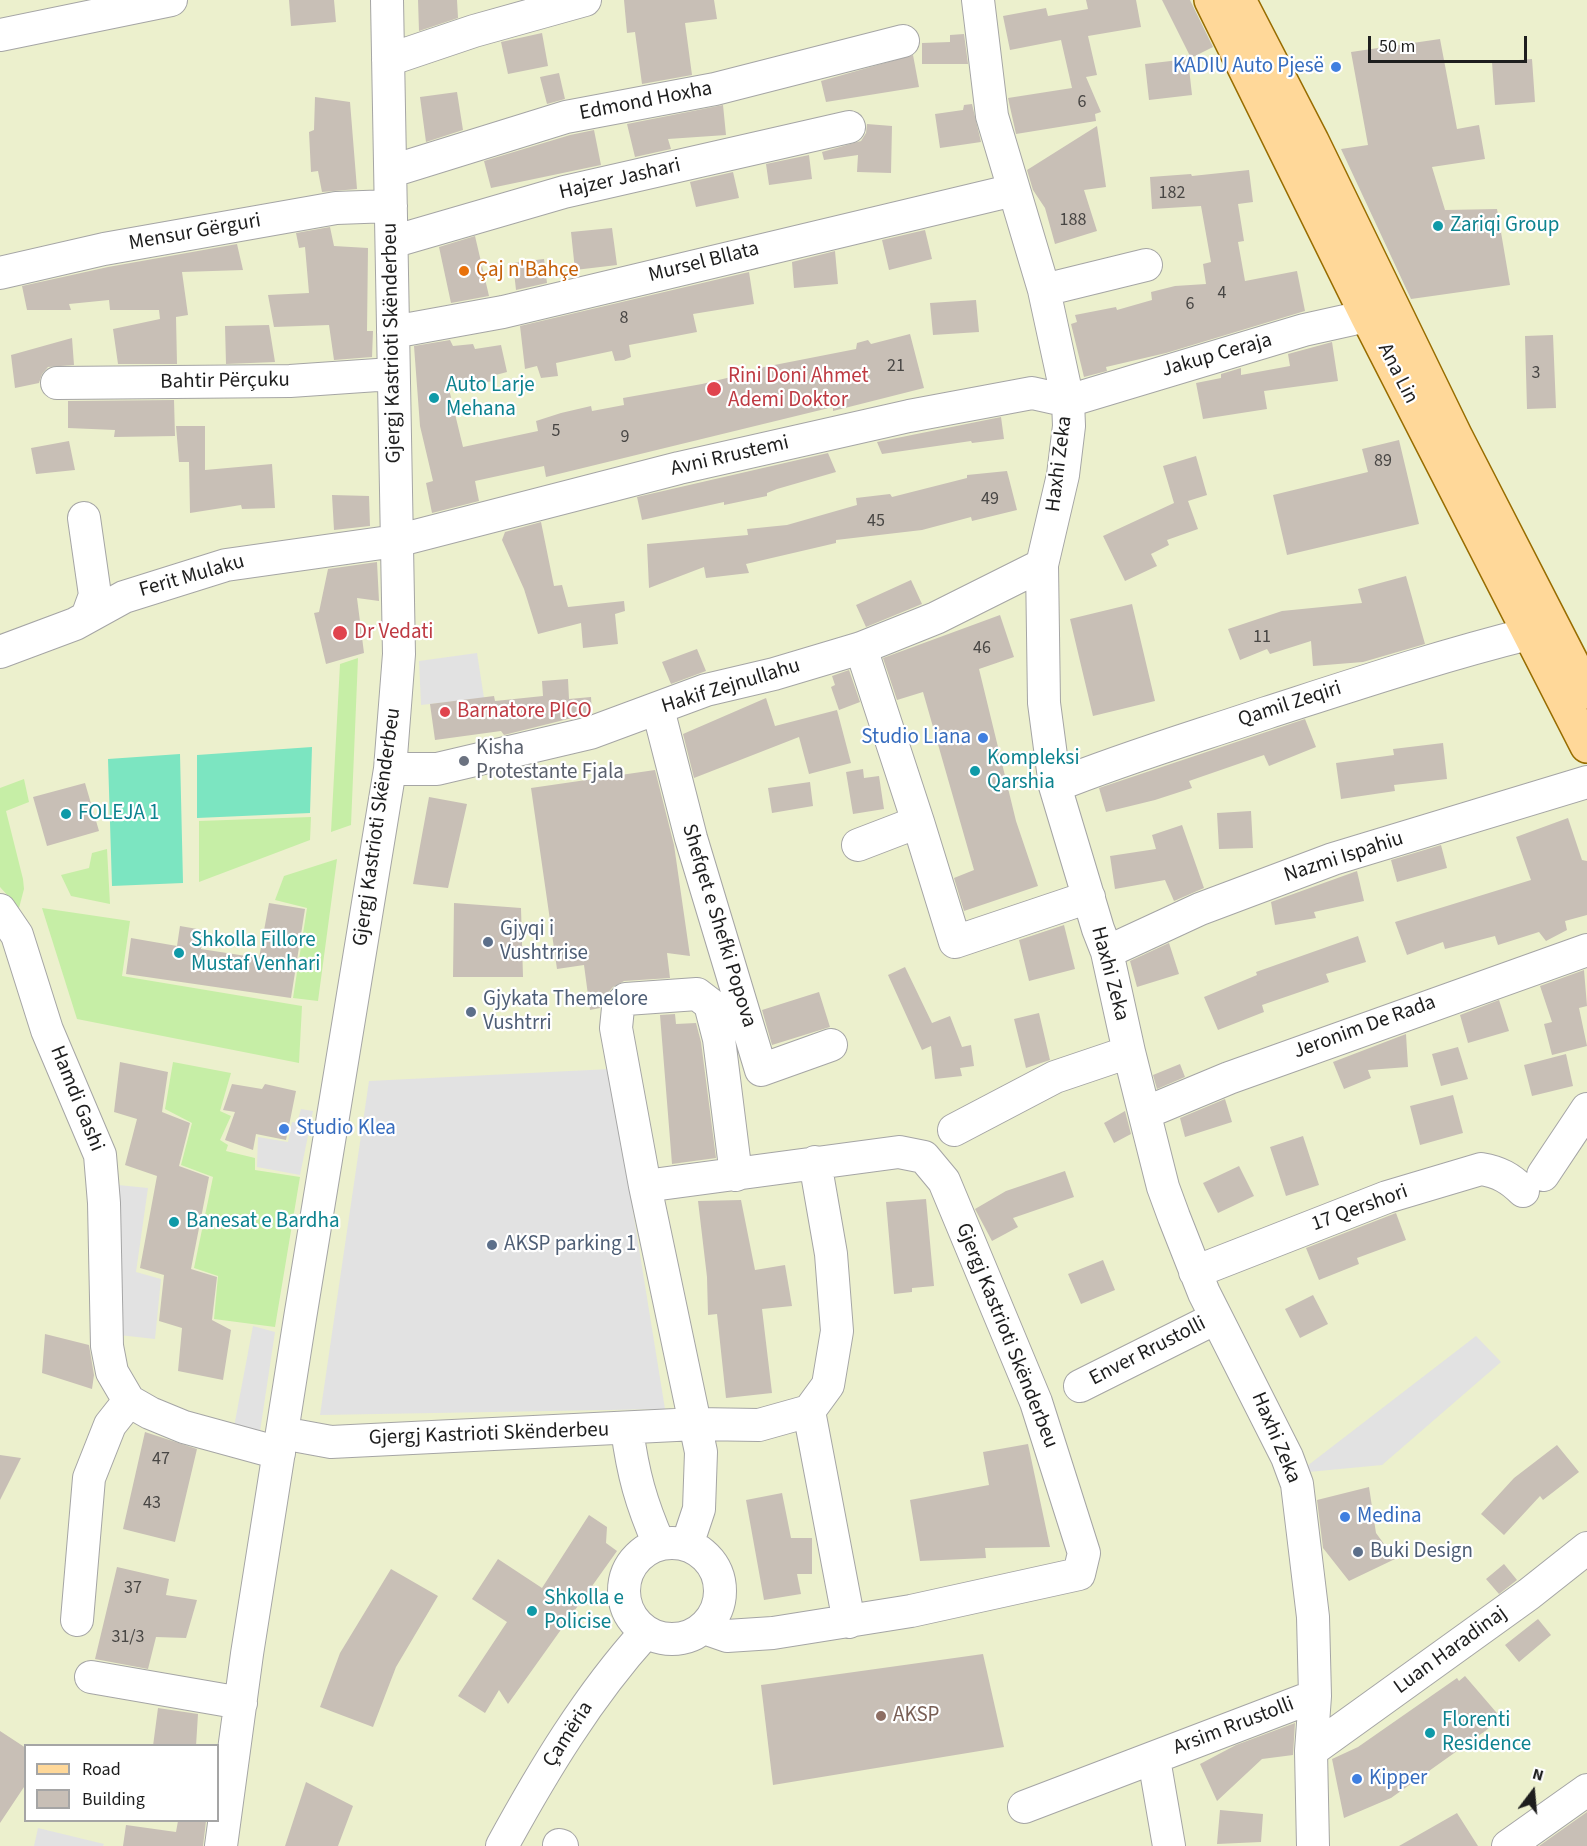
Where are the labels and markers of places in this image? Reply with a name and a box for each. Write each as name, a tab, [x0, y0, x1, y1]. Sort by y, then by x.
place label: KADIU Auto Pjesë	[1173, 54, 1324, 80]
marker: KADIU Auto Pjesë	[1329, 60, 1343, 74]
place label: Zariqi Group	[1450, 213, 1560, 239]
marker: Zariqi Group	[1431, 219, 1445, 233]
place label: Çaj n'Bahçe	[476, 258, 579, 284]
marker: Çaj n'Bahçe	[457, 264, 471, 278]
place label: Rini Doni Ahmet Ademi Doktor	[728, 364, 869, 414]
place label: Auto Larje Mehana	[446, 373, 535, 423]
marker: Rini Doni Ahmet Ademi Doktor	[705, 380, 723, 398]
marker: Auto Larje Mehana	[427, 391, 441, 405]
place label: Dr Vedati	[354, 620, 434, 646]
marker: Dr Vedati	[331, 624, 349, 642]
place label: Barnatore PICO	[457, 699, 592, 725]
marker: Barnatore PICO	[438, 705, 452, 719]
place label: Studio Liana	[861, 725, 971, 751]
marker: Studio Liana	[976, 731, 990, 745]
place label: Kisha Protestante Fjala	[476, 736, 624, 786]
place label: Kompleksi Qarshia	[987, 746, 1080, 796]
marker: Kisha Protestante Fjala	[457, 754, 471, 768]
marker: Kompleksi Qarshia	[968, 764, 982, 778]
place label: FOLEJA 1	[78, 801, 159, 827]
marker: FOLEJA 1	[59, 807, 73, 821]
place label: Gjyqi i Vushtrrise	[500, 917, 588, 967]
place label: Shkolla Fillore Mustaf Venhari	[191, 928, 321, 978]
marker: Gjyqi i Vushtrrise	[481, 935, 495, 949]
marker: Shkolla Fillore Mustaf Venhari	[172, 946, 186, 960]
place label: Gjykata Themelore Vushtrri	[483, 987, 648, 1037]
marker: Gjykata Themelore Vushtrri	[464, 1005, 478, 1019]
place label: Studio Klea	[296, 1116, 396, 1142]
marker: Studio Klea	[277, 1122, 291, 1136]
place label: Banesat e Bardha	[186, 1209, 340, 1235]
marker: Banesat e Bardha	[167, 1215, 181, 1229]
place label: AKSP parking 1	[504, 1232, 636, 1258]
marker: AKSP parking 1	[485, 1238, 499, 1252]
place label: Medina	[1357, 1504, 1422, 1530]
marker: Medina	[1338, 1510, 1352, 1524]
place label: Buki Design	[1370, 1539, 1473, 1565]
marker: Buki Design	[1351, 1545, 1365, 1559]
place label: Shkolla e Policise	[544, 1586, 624, 1636]
marker: Shkolla e Policise	[525, 1604, 539, 1618]
place label: AKSP	[893, 1703, 939, 1729]
place label: Florenti Residence	[1442, 1708, 1531, 1758]
marker: AKSP	[874, 1709, 888, 1723]
marker: Florenti Residence	[1423, 1726, 1437, 1740]
place label: Kipper	[1369, 1766, 1427, 1792]
marker: Kipper	[1350, 1772, 1364, 1786]

